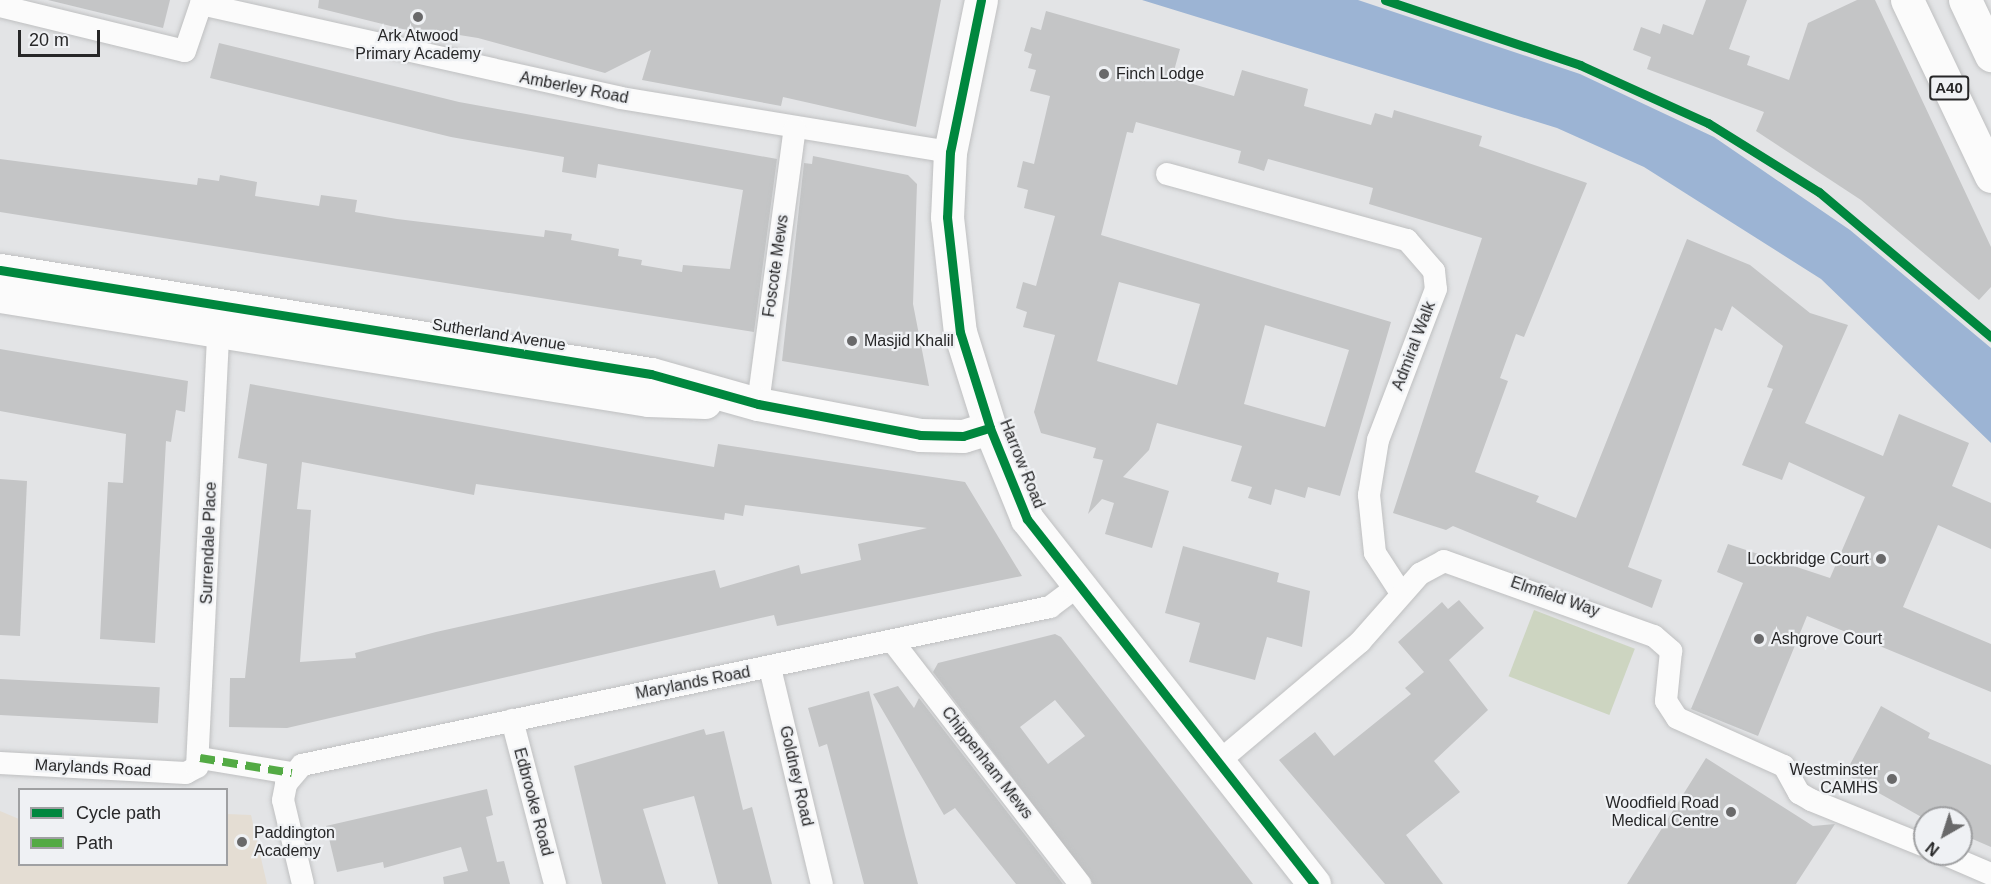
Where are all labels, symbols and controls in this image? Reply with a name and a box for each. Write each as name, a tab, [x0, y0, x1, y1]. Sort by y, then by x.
marker: Ark Atwood Primary Academy	[411, 10, 425, 24]
scale bar	[21, 18, 104, 56]
place label: Ark Atwood Primary Academy	[355, 26, 481, 64]
text: 20 m	[29, 30, 69, 50]
place label: Finch Lodge	[1116, 64, 1204, 84]
marker: Finch Lodge	[1097, 67, 1111, 81]
street label: Amberley Road	[518, 68, 630, 108]
road number: A40	[1928, 76, 1970, 100]
street label: Foscote Mews	[759, 214, 793, 318]
street label: Admiral Walk	[1388, 299, 1440, 393]
street label: Sutherland Avenue	[430, 315, 568, 355]
place label: Masjid Khalil	[864, 331, 954, 351]
marker: Masjid Khalil	[845, 334, 859, 348]
street label: Harrow Road	[995, 417, 1049, 511]
street label: Surrendale Place	[197, 481, 221, 605]
place label: Lockbridge Court	[1747, 549, 1869, 569]
marker: Lockbridge Court	[1874, 552, 1888, 566]
street label: Elmfield Way	[1508, 573, 1602, 621]
place label: Ashgrove Court	[1771, 629, 1882, 649]
marker: Ashgrove Court	[1752, 632, 1766, 646]
street label: Marylands Road	[634, 662, 752, 704]
street label: Chippenham Mews	[937, 703, 1037, 823]
street label: Goldney Road	[775, 724, 817, 828]
street label: Edbrooke Road	[509, 746, 557, 858]
street label: Marylands Road	[34, 755, 152, 781]
place label: Westminster CAMHS	[1789, 760, 1878, 798]
marker: Westminster CAMHS	[1883, 770, 1901, 788]
legend	[18, 788, 228, 866]
place label: Woodfield Road Medical Centre	[1605, 793, 1719, 831]
text: Cycle path	[76, 803, 161, 823]
marker: Woodfield Road Medical Centre	[1724, 805, 1738, 819]
north arrow	[1913, 806, 1973, 866]
place label: Paddington Academy	[254, 823, 335, 861]
text: Path	[76, 833, 113, 853]
marker: Paddington Academy	[235, 835, 249, 849]
text: N	[1923, 839, 1942, 859]

